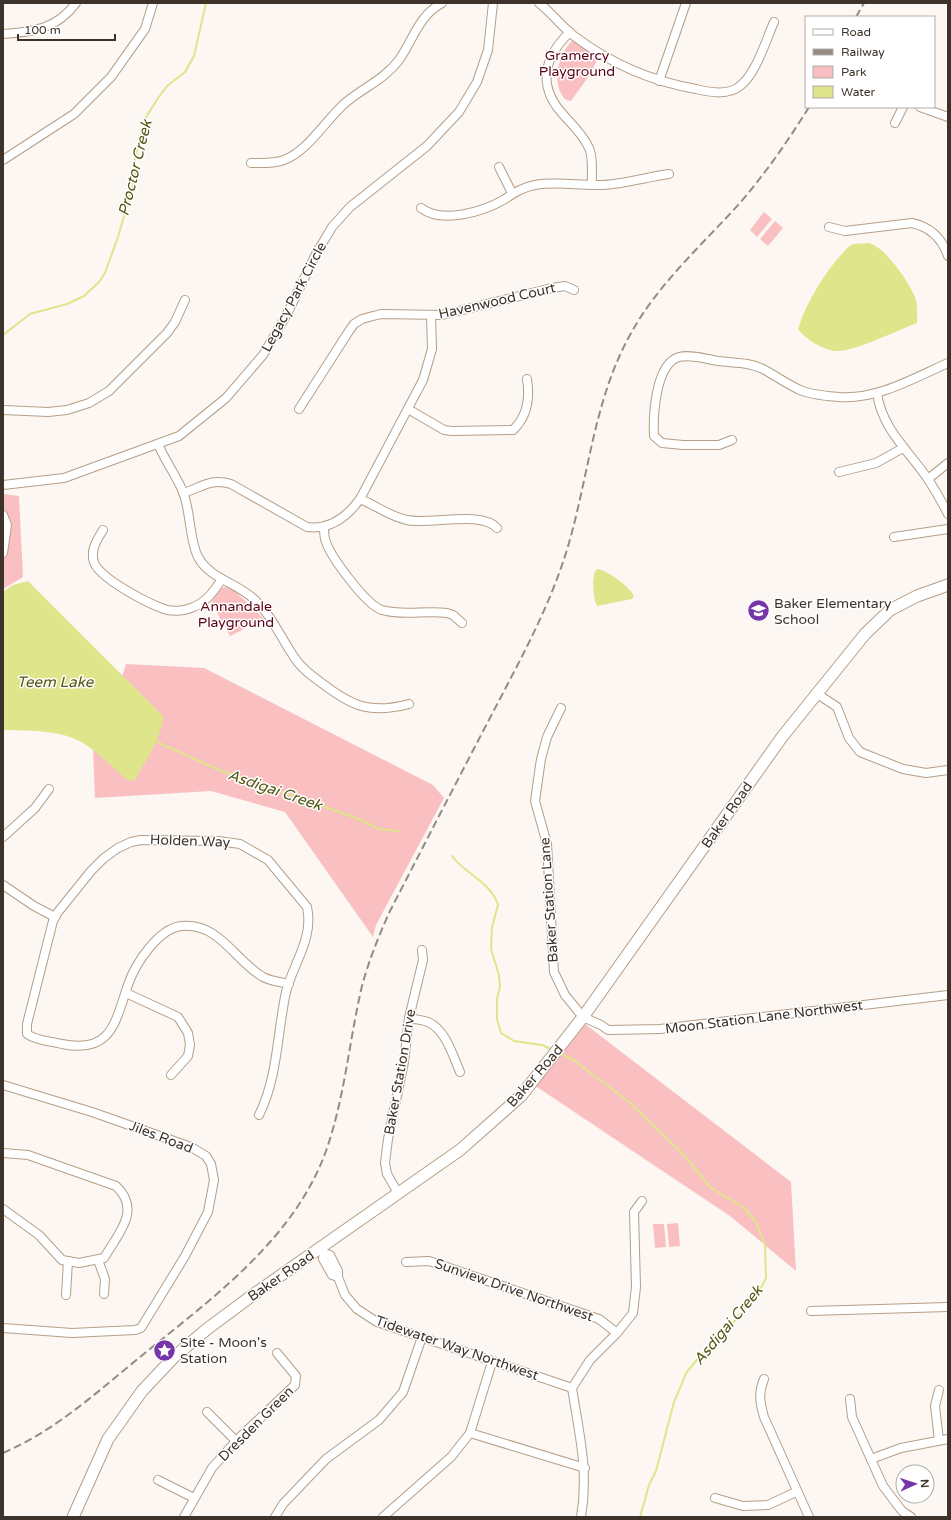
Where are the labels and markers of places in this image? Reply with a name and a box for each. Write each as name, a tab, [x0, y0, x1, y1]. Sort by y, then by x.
place label: Baker Elementary School	[774, 595, 892, 628]
school or university icon: Baker Elementary School	[745, 598, 771, 624]
place label: Site - Moon's Station	[180, 1334, 267, 1367]
place icon: Site - Moon's Station	[152, 1337, 178, 1363]

